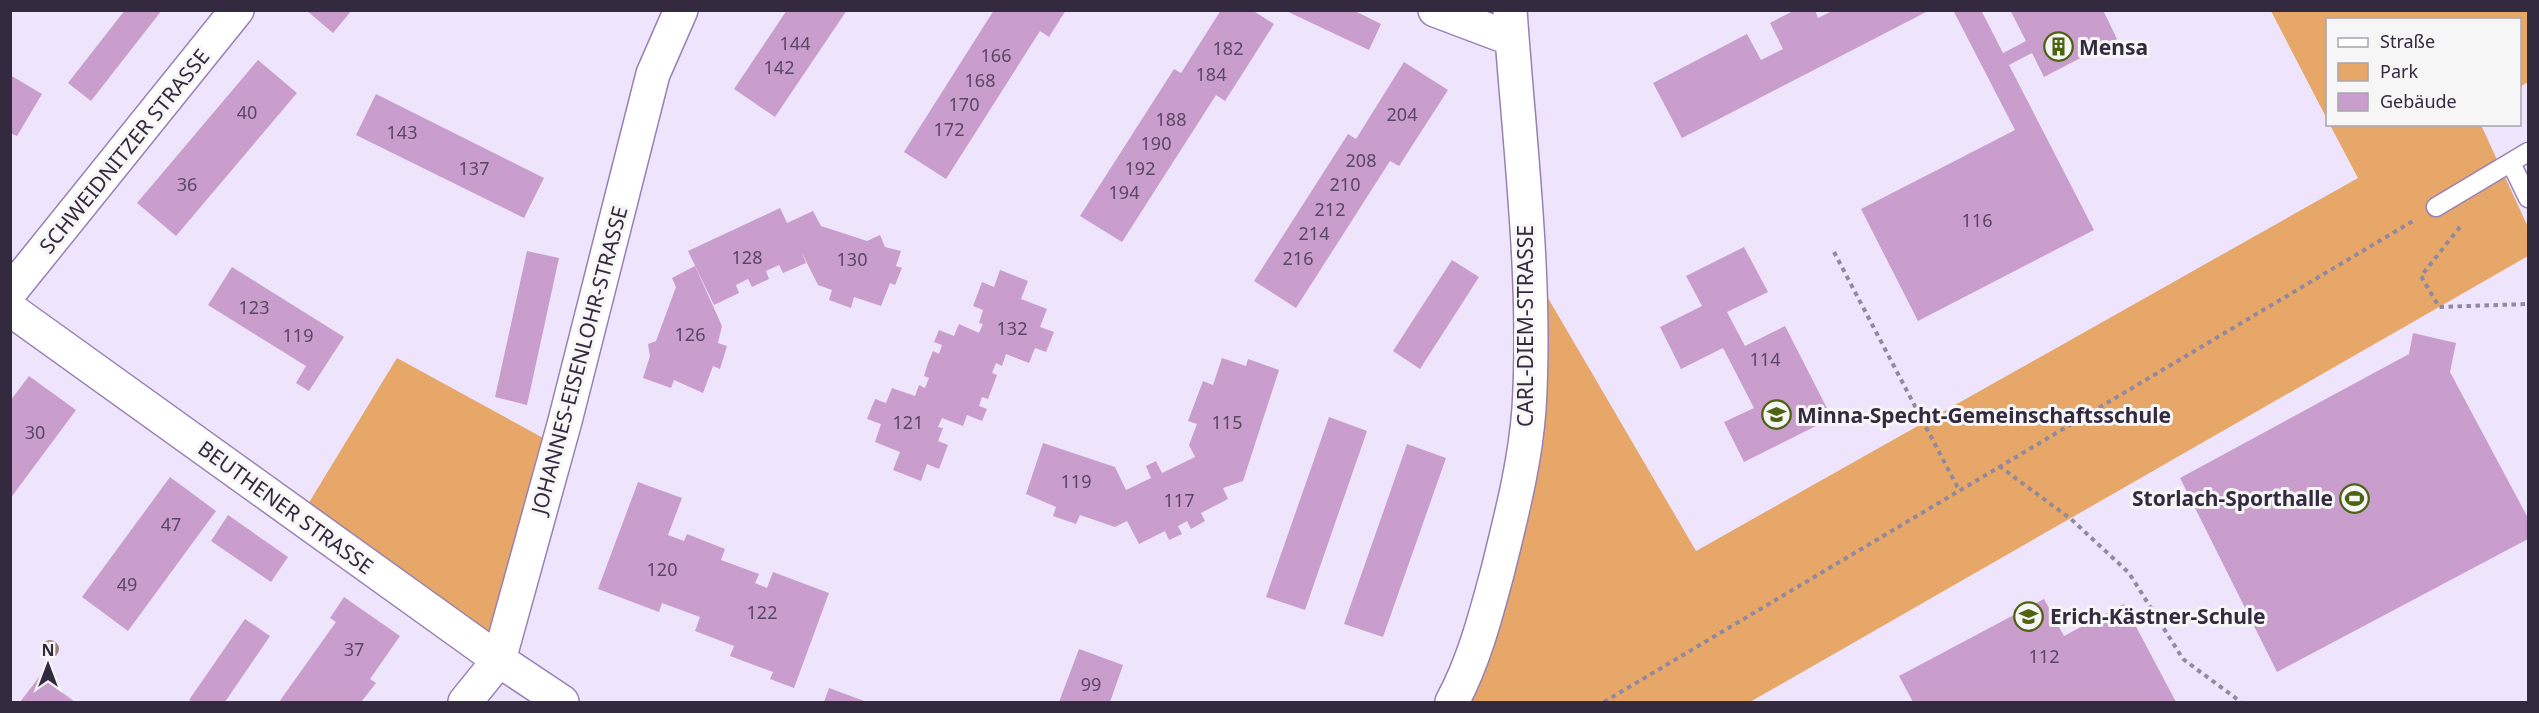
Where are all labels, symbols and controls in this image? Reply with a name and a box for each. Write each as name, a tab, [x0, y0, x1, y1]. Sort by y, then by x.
legend	[2326, 18, 2521, 126]
text: Straße	[2380, 29, 2435, 53]
house number: 144	[780, 31, 810, 55]
building icon: Mensa	[2042, 31, 2074, 63]
place label: Mensa	[2079, 33, 2148, 61]
house number: 182	[1213, 36, 1243, 60]
street label: SCHWEIDNITZER STRASSE	[33, 43, 215, 259]
house number: 166	[981, 43, 1011, 67]
house number: 142	[764, 55, 794, 79]
text: Park	[2380, 59, 2418, 83]
house number: 184	[1196, 62, 1226, 86]
house number: 168	[965, 68, 995, 92]
text: Gebäude	[2380, 89, 2457, 113]
house number: 170	[949, 92, 979, 116]
house number: 40	[237, 100, 257, 124]
house number: 204	[1387, 102, 1417, 126]
house number: 188	[1156, 107, 1186, 131]
house number: 172	[934, 117, 964, 141]
house number: 143	[387, 120, 417, 144]
house number: 190	[1141, 131, 1171, 155]
house number: 208	[1346, 148, 1376, 172]
house number: 137	[459, 156, 489, 180]
house number: 192	[1125, 156, 1155, 180]
house number: 36	[177, 172, 197, 196]
house number: 210	[1330, 172, 1360, 196]
house number: 194	[1109, 180, 1139, 204]
house number: 212	[1315, 197, 1345, 221]
street label: JOHANNES-EISENLOHR-STRASSE	[524, 203, 634, 519]
house number: 116	[1962, 208, 1992, 232]
house number: 214	[1299, 221, 1329, 245]
street label: CARL-DIEM-STRASSE	[1511, 225, 1539, 427]
house number: 128	[732, 245, 762, 269]
house number: 216	[1283, 246, 1313, 270]
house number: 130	[837, 247, 867, 271]
house number: 123	[239, 295, 269, 319]
house number: 132	[997, 316, 1027, 340]
house number: 126	[675, 322, 705, 346]
house number: 119	[283, 323, 313, 347]
house number: 114	[1750, 347, 1780, 371]
school or university icon: Minna-Specht-Gemeinschaftsschule	[1760, 399, 1792, 431]
place label: Minna-Specht-Gemeinschaftsschule	[1797, 401, 2171, 429]
house number: 121	[893, 410, 923, 434]
house number: 115	[1212, 410, 1242, 434]
house number: 30	[25, 420, 45, 444]
street label: BEUTHENER STRASSE	[193, 434, 379, 580]
house number: 119	[1061, 469, 1091, 493]
sports icon: Storlach-Sporthalle	[2338, 482, 2370, 514]
place label: Storlach-Sporthalle	[2132, 484, 2333, 512]
house number: 117	[1164, 488, 1194, 512]
house number: 47	[161, 512, 181, 536]
house number: 120	[647, 557, 677, 581]
house number: 49	[117, 572, 137, 596]
house number: 122	[747, 600, 777, 624]
school or university icon: Erich-Kästner-Schule	[2013, 600, 2045, 632]
place label: Erich-Kästner-Schule	[2050, 602, 2266, 630]
north arrow	[18, 635, 78, 695]
house number: 37	[344, 637, 364, 661]
text: N	[41, 639, 55, 661]
house number: 112	[2029, 644, 2059, 668]
house number: 99	[1081, 672, 1101, 696]

